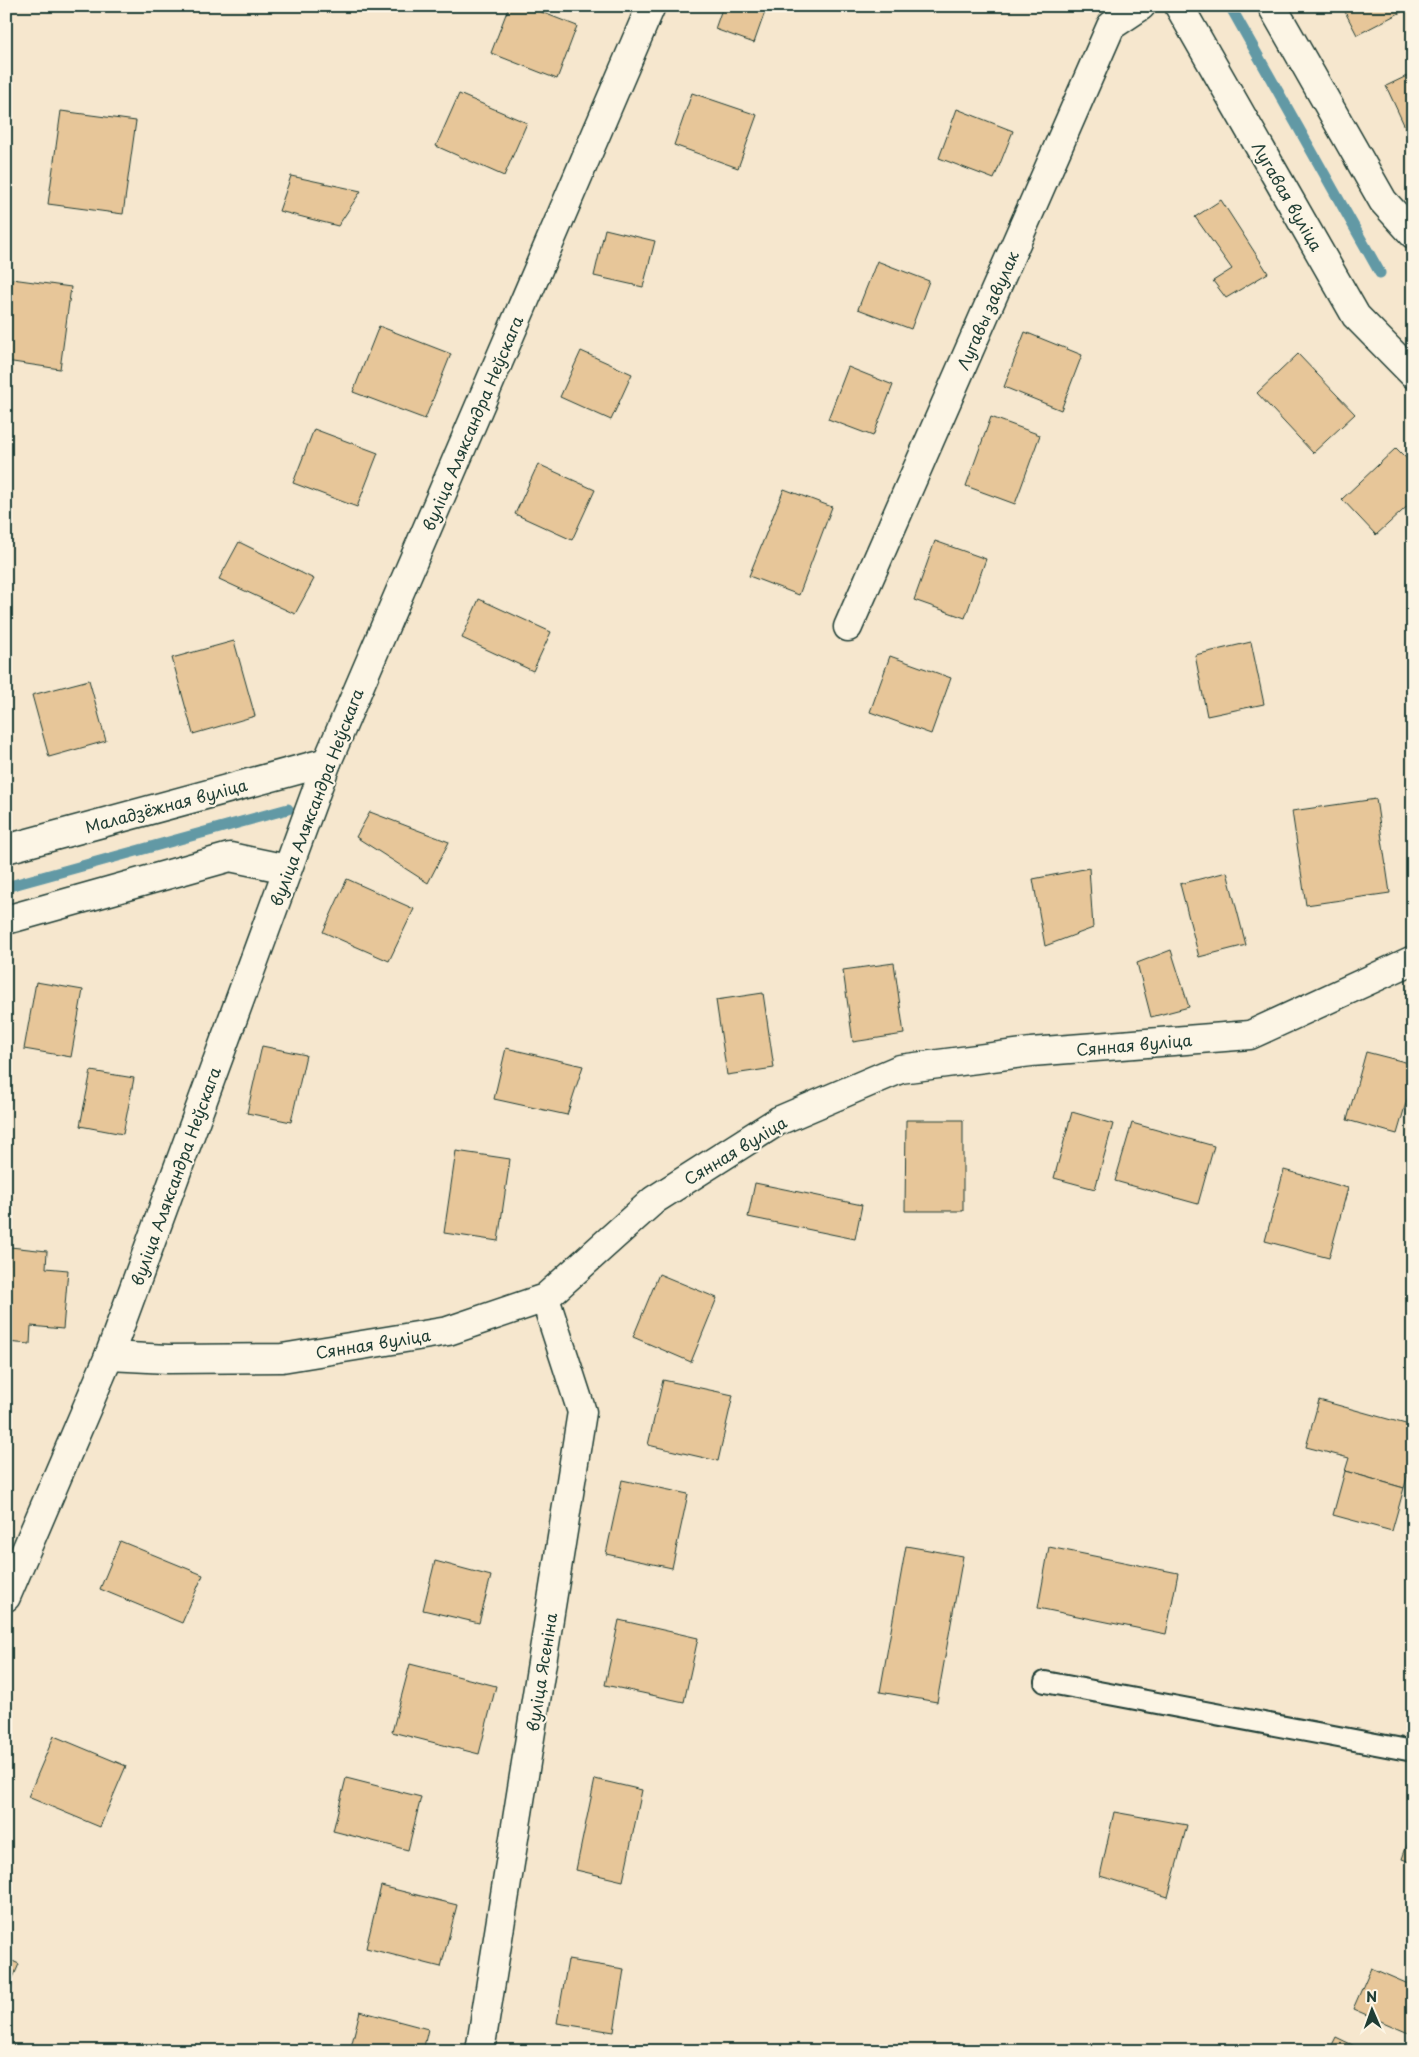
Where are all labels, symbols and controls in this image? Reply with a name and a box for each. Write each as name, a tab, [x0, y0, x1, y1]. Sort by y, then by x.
street label: Лугавая вуліца	[1247, 137, 1329, 255]
street label: Лугавы завулак	[950, 246, 1024, 373]
street label: вуліца Аляксандра Неўскага	[416, 312, 528, 534]
street label: вуліца Аляксандра Неўскага	[263, 685, 369, 909]
street label: Маладзёжная вуліца	[82, 772, 250, 838]
street label: Сянная вуліца	[1075, 1027, 1193, 1061]
street label: вуліца Аляксандра Неўскага	[124, 1063, 226, 1289]
street label: Сянная вуліца	[679, 1110, 791, 1190]
street label: Сянная вуліца	[314, 1322, 432, 1364]
street label: вуліца Ясеніна	[520, 1611, 562, 1733]
north arrow	[1346, 1984, 1396, 2034]
text: N	[1366, 1986, 1377, 2007]

